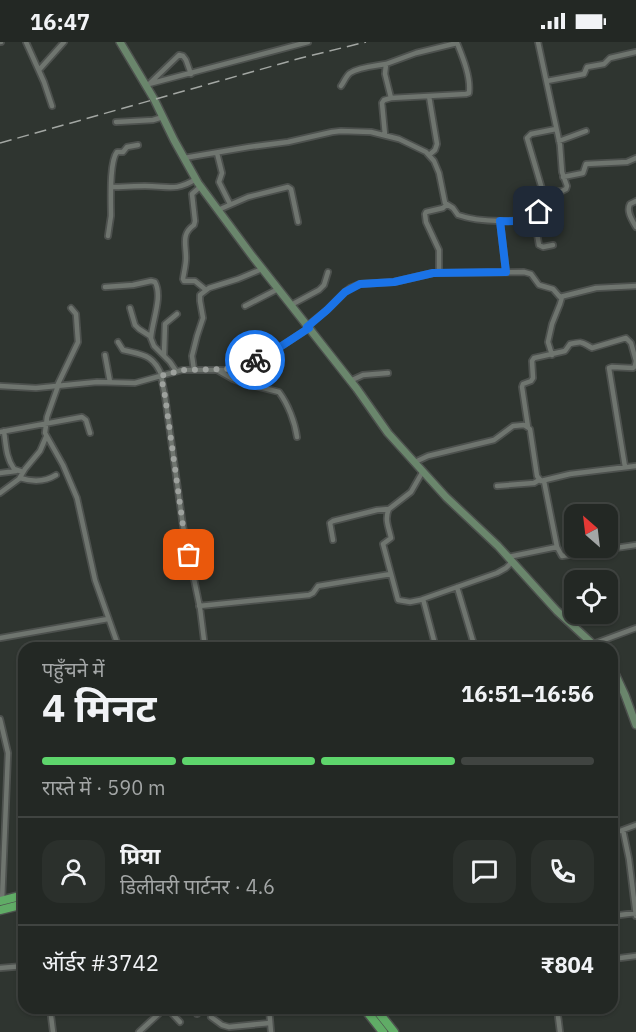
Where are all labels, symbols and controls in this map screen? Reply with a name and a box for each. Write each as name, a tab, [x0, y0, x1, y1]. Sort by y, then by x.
text: 16:47	[30, 7, 90, 36]
pin	[513, 186, 564, 237]
icon: home	[522, 195, 555, 228]
courier	[225, 330, 285, 390]
icon: bike	[239, 344, 272, 377]
north arrow	[564, 504, 618, 558]
map controls	[564, 504, 618, 624]
pin	[163, 529, 214, 580]
icon: bag	[172, 538, 205, 571]
button: locate	[564, 570, 618, 624]
text: पहुँचने में	[42, 656, 104, 683]
text: 16:51–16:56	[461, 679, 594, 708]
text: 4 मिनट	[42, 682, 156, 733]
text: रास्ते में · 590 m	[42, 774, 165, 801]
button: person	[42, 840, 105, 903]
button: chat	[453, 840, 516, 903]
button: phone	[531, 840, 594, 903]
text: प्रिया	[120, 841, 160, 870]
text: डिलीवरी पार्टनर · 4.6	[120, 873, 275, 900]
text: ऑर्डर #3742	[42, 948, 159, 977]
text: ₹804	[541, 950, 594, 979]

